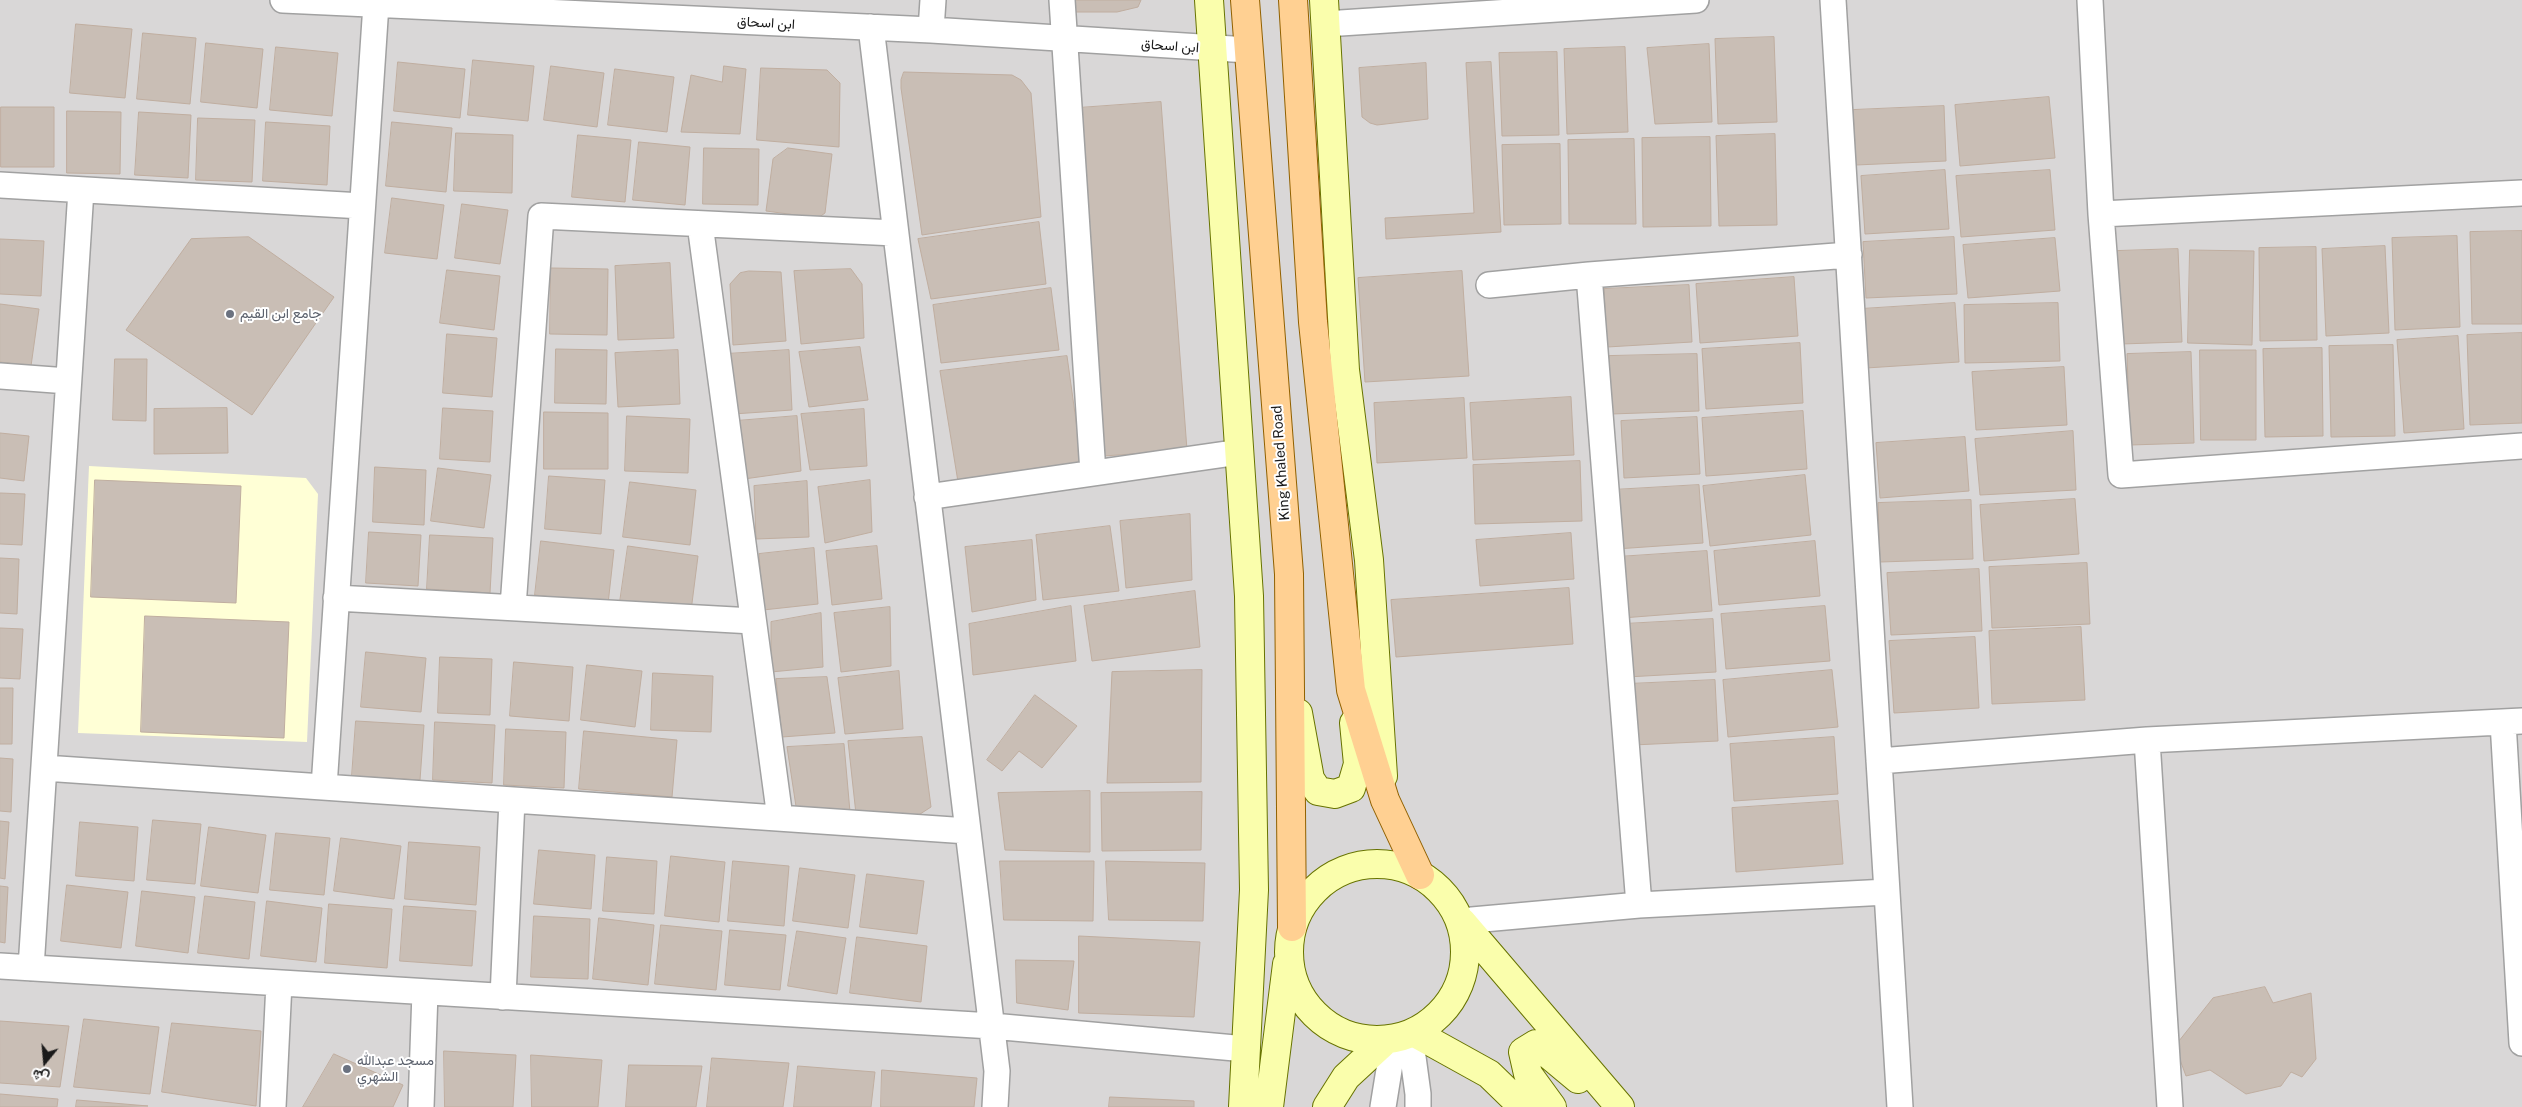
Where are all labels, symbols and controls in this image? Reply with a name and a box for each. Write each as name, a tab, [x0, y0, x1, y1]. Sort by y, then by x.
street label: ابن اسحاق	[737, 13, 795, 33]
street label: ابن اسحاق	[1140, 36, 1200, 56]
place label: جامع ابن القيم	[240, 306, 321, 322]
marker: جامع ابن القيم	[224, 308, 236, 320]
street label: King Khaled Road	[1269, 405, 1293, 521]
north arrow	[20, 1037, 70, 1087]
place label: مسجد عبدالله الشهري	[357, 1053, 434, 1086]
marker: مسجد عبدالله الشهري	[341, 1063, 353, 1075]
text: ش	[30, 1066, 51, 1086]

